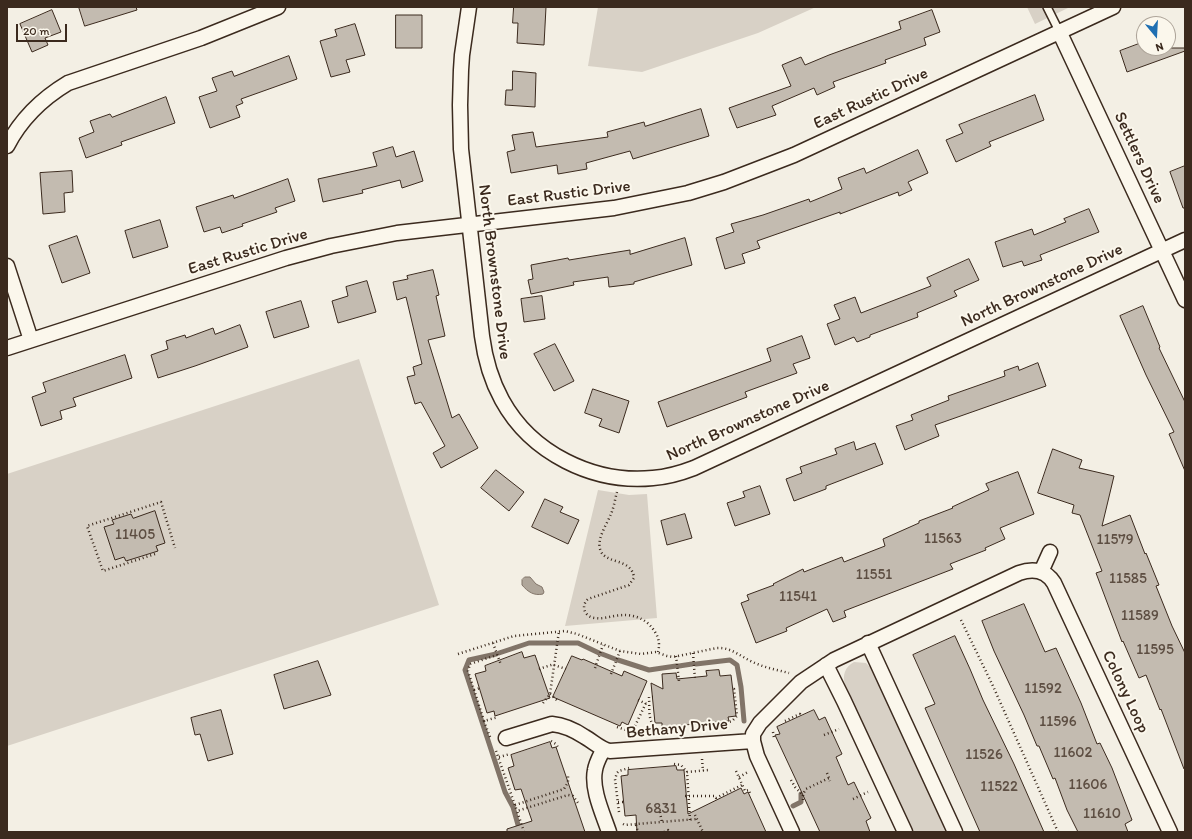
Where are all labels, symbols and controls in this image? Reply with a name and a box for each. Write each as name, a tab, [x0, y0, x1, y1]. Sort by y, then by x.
scale bar	[18, 16, 69, 42]
north arrow	[1136, 16, 1176, 56]
text: 20 m	[23, 24, 50, 38]
text: N	[1154, 40, 1165, 54]
street label: East Rustic Drive	[810, 64, 932, 134]
street label: Settlers Drive	[1109, 109, 1169, 207]
street label: East Rustic Drive	[506, 176, 632, 212]
street label: North Brownstone Drive	[473, 183, 515, 361]
street label: East Rustic Drive	[186, 224, 310, 280]
street label: North Brownstone Drive	[958, 239, 1126, 333]
street label: North Brownstone Drive	[663, 376, 833, 466]
house number: 11405	[115, 526, 155, 544]
house number: 11563	[924, 530, 962, 548]
house number: 11579	[1096, 531, 1134, 549]
house number: 11551	[856, 566, 892, 584]
house number: 11585	[1109, 570, 1147, 588]
house number: 11541	[779, 588, 817, 606]
house number: 11589	[1121, 607, 1159, 625]
house number: 11595	[1136, 641, 1174, 659]
street label: Colony Loop	[1097, 647, 1153, 737]
house number: 11592	[1024, 680, 1062, 698]
house number: 11596	[1039, 713, 1077, 731]
street label: Bethany Drive	[625, 714, 729, 744]
house number: 11602	[1054, 744, 1092, 762]
house number: 11526	[965, 746, 1003, 764]
house number: 11606	[1068, 776, 1108, 794]
house number: 11522	[980, 778, 1018, 796]
house number: 6831	[645, 800, 677, 818]
house number: 11610	[1083, 805, 1121, 823]

